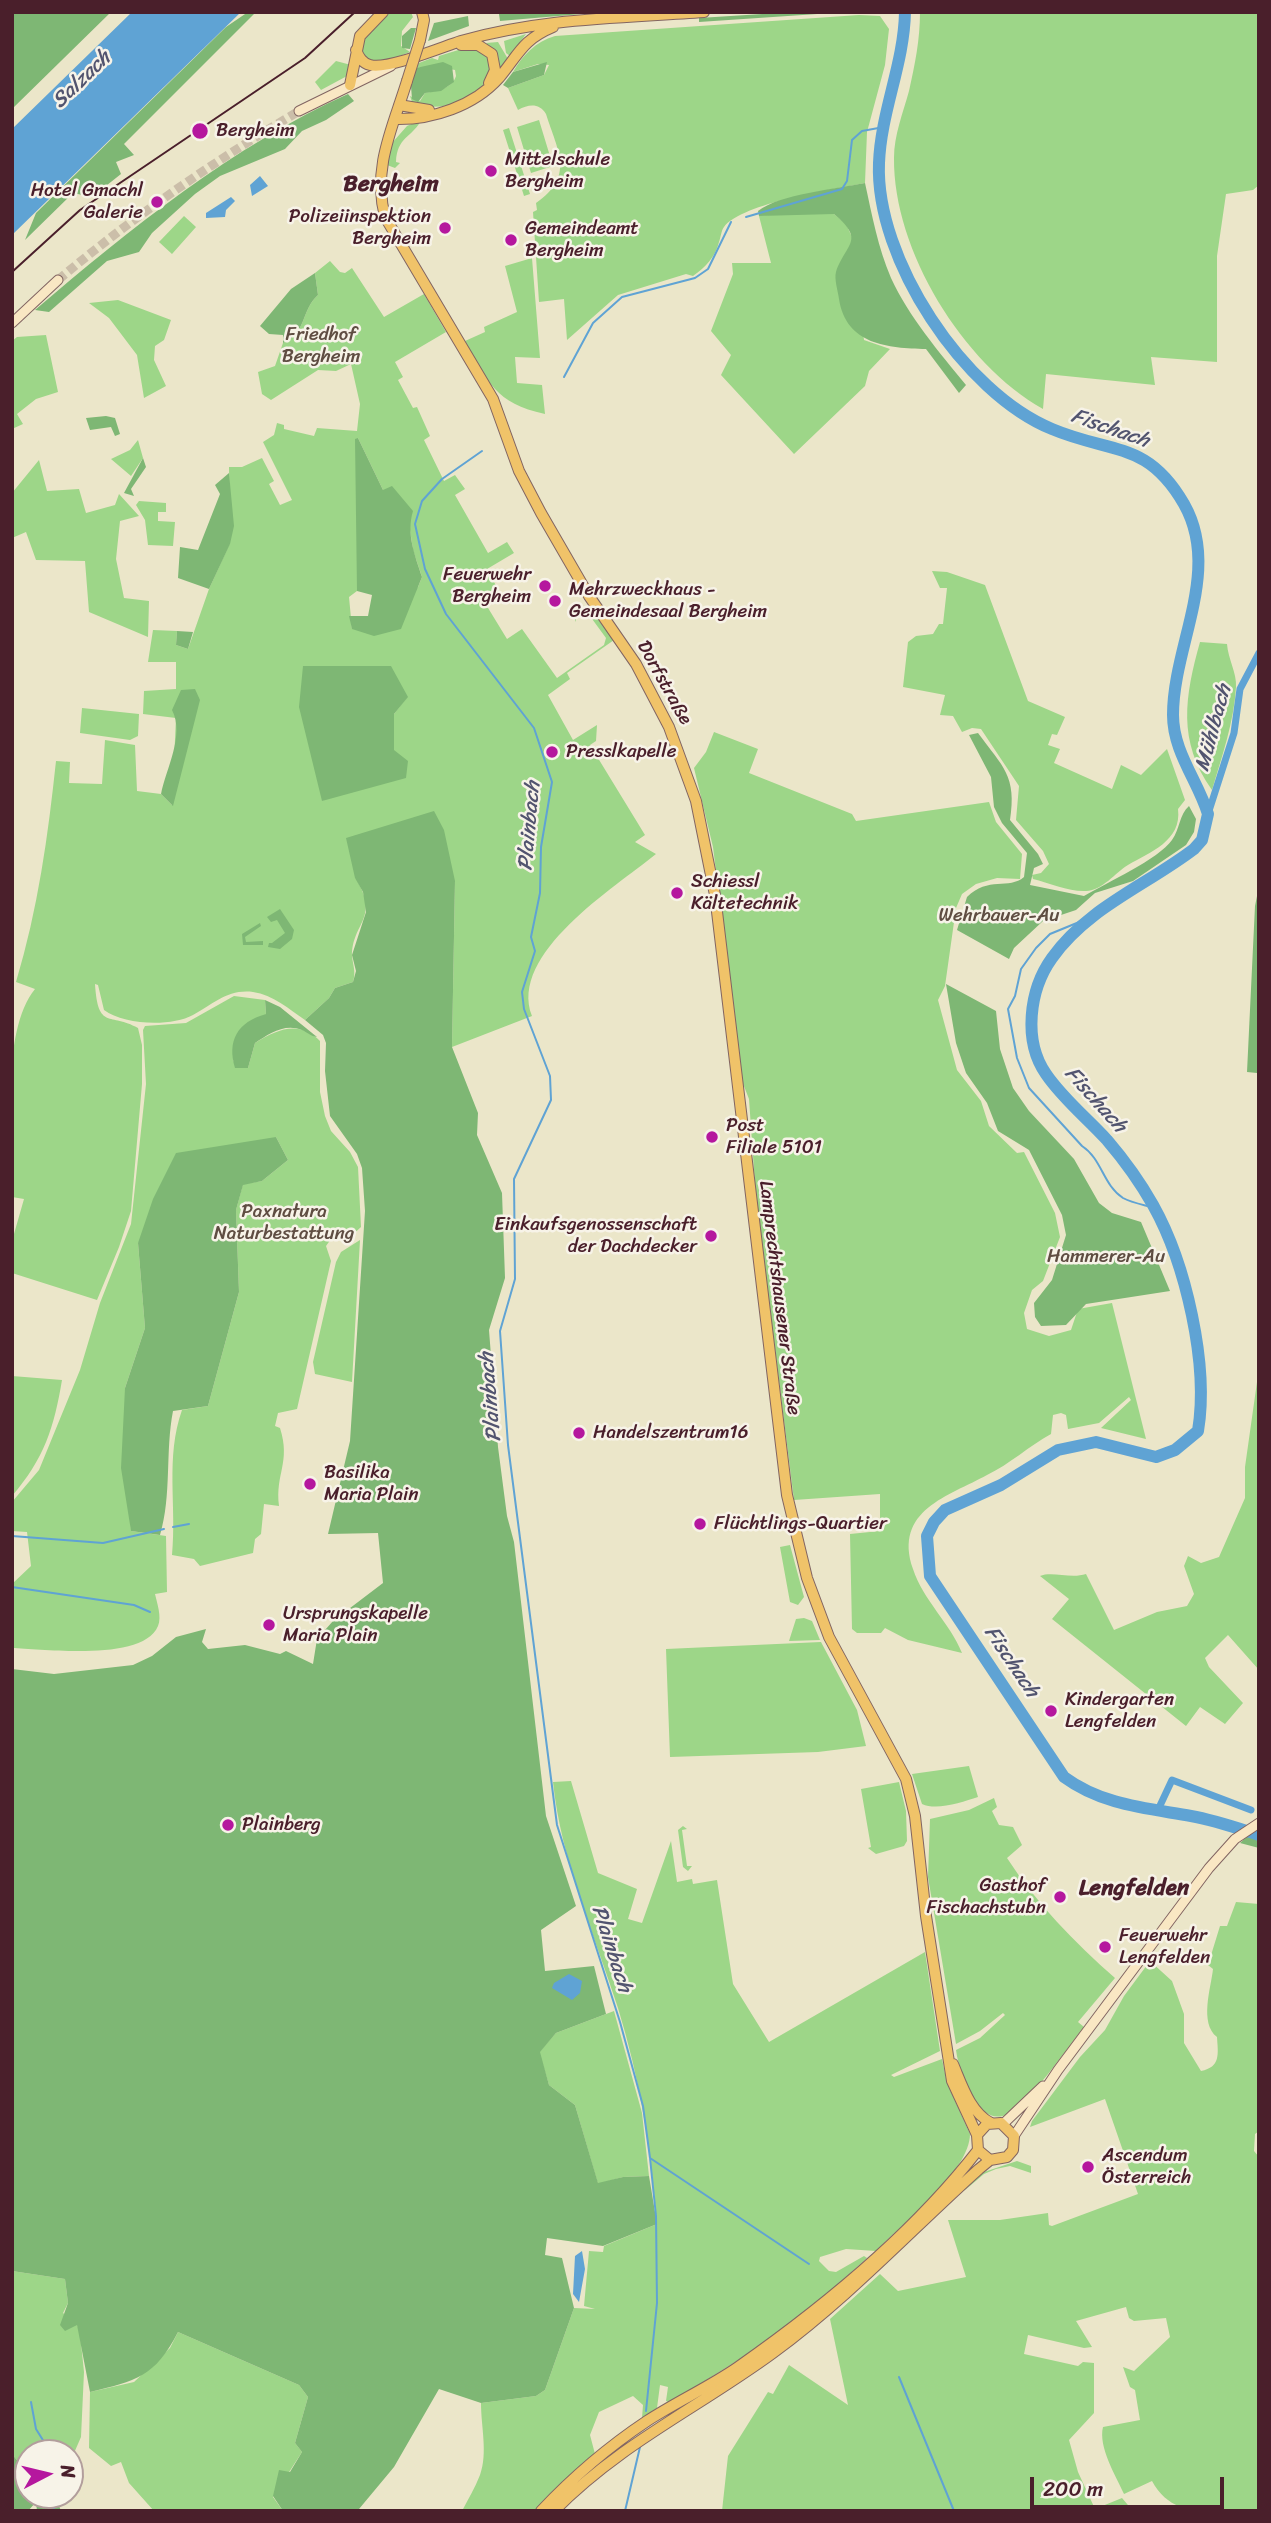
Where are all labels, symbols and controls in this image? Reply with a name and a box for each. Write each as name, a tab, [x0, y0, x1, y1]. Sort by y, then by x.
water label: Salzach	[47, 46, 117, 114]
place label: Bergheim	[216, 120, 295, 142]
marker: Bergheim	[190, 121, 210, 141]
place label: Mittelschule Bergheim	[505, 149, 610, 193]
marker: Mittelschule Bergheim	[483, 163, 499, 179]
district label: Bergheim	[343, 171, 439, 199]
place label: Hotel Gmachl Galerie	[31, 180, 143, 224]
marker: Hotel Gmachl Galerie	[149, 194, 165, 210]
place label: Polizeiinspektion Bergheim	[289, 206, 431, 250]
place label: Gemeindeamt Bergheim	[525, 218, 639, 262]
marker: Polizeiinspektion Bergheim	[437, 220, 453, 236]
marker: Gemeindeamt Bergheim	[503, 232, 519, 248]
park label: Friedhof Bergheim	[282, 324, 360, 368]
water label: Fischach	[1068, 404, 1152, 454]
place label: Feuerwehr Bergheim	[443, 564, 531, 608]
marker: Feuerwehr Bergheim	[537, 578, 553, 594]
place label: Mehrzweckhaus - Gemeindesaal Bergheim	[569, 579, 767, 623]
marker: Mehrzweckhaus - Gemeindesaal Bergheim	[547, 593, 563, 609]
street label: Dorfstraße	[632, 637, 696, 729]
water label: Mühlbach	[1190, 682, 1238, 774]
place label: Presslkapelle	[566, 741, 676, 763]
marker: Presslkapelle	[544, 744, 560, 760]
water label: Plainbach	[514, 780, 546, 872]
place label: Schiessl Kältetechnik	[691, 871, 798, 915]
marker: Schiessl Kältetechnik	[669, 885, 685, 901]
park label: Wehrbauer-Au	[938, 905, 1060, 927]
water label: Fischach	[1059, 1062, 1131, 1138]
place label: Post Filiale 5101	[726, 1115, 822, 1159]
marker: Post Filiale 5101	[704, 1129, 720, 1145]
street label: Lamprechtshausener Straße	[753, 1179, 805, 1417]
park label: Paxnatura Naturbestattung	[214, 1201, 354, 1245]
place label: Einkaufsgenossenschaft der Dachdecker	[494, 1214, 697, 1258]
marker: Einkaufsgenossenschaft der Dachdecker	[703, 1228, 719, 1244]
park label: Hammerer-Au	[1047, 1246, 1165, 1268]
water label: Plainbach	[475, 1351, 507, 1443]
place label: Handelszentrum16	[593, 1422, 748, 1444]
marker: Handelszentrum16	[571, 1425, 587, 1441]
place label: Basilika Maria Plain	[324, 1462, 419, 1506]
marker: Basilika Maria Plain	[302, 1476, 318, 1492]
place label: Flüchtlings-Quartier	[714, 1513, 887, 1535]
marker: Flüchtlings-Quartier	[692, 1516, 708, 1532]
place label: Ursprungskapelle Maria Plain	[283, 1603, 428, 1647]
marker: Ursprungskapelle Maria Plain	[261, 1617, 277, 1633]
water label: Fischach	[978, 1622, 1044, 1702]
place label: Kindergarten Lengfelden	[1065, 1689, 1174, 1733]
marker: Kindergarten Lengfelden	[1043, 1703, 1059, 1719]
place label: Plainberg	[242, 1814, 321, 1836]
marker: Plainberg	[220, 1817, 236, 1833]
place label: Gasthof Fischachstubn	[927, 1875, 1046, 1919]
district label: Lengfelden	[1079, 1875, 1189, 1903]
marker: Gasthof Fischachstubn	[1052, 1889, 1068, 1905]
water label: Plainbach	[585, 1902, 637, 1996]
place label: Feuerwehr Lengfelden	[1119, 1925, 1210, 1969]
marker: Feuerwehr Lengfelden	[1097, 1939, 1113, 1955]
place label: Ascendum Österreich	[1102, 2145, 1191, 2189]
marker: Ascendum Österreich	[1080, 2159, 1096, 2175]
north arrow	[14, 2439, 84, 2509]
text: N	[51, 2463, 86, 2480]
scale bar	[1033, 2464, 1227, 2508]
text: 200 m	[1043, 2470, 1103, 2508]

